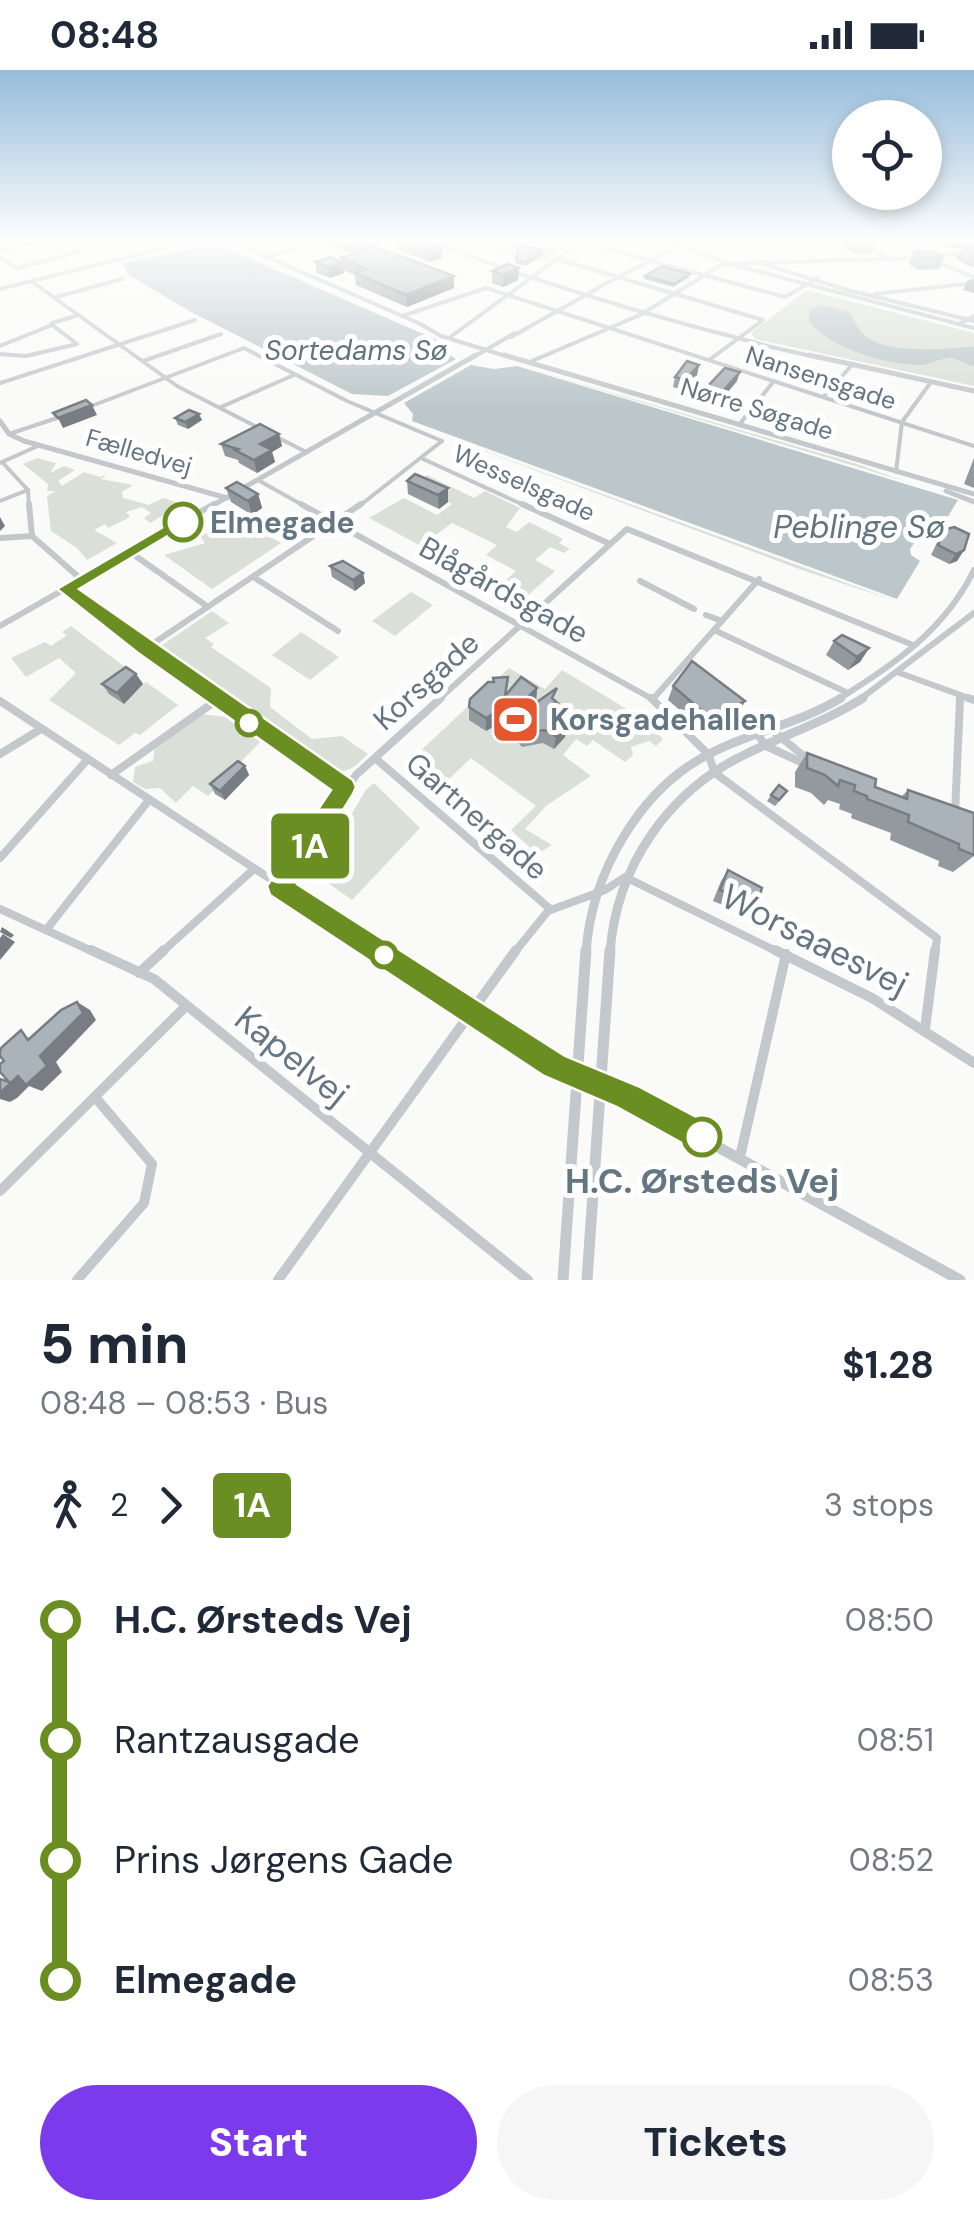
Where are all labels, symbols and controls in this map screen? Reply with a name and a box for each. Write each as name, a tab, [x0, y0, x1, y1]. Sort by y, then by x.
text: 08:48	[50, 10, 159, 60]
map controls	[832, 100, 942, 210]
button: locate	[832, 100, 942, 210]
water label: Sortedams Sø	[265, 332, 447, 369]
street label: Nansensgade	[742, 338, 900, 418]
street label: Nørre Søgade	[677, 370, 837, 448]
street label: Fælledvej	[82, 421, 196, 483]
street label: Wesselsgade	[448, 437, 600, 529]
marker: Elmegade	[164, 503, 202, 541]
place label: Elmegade	[210, 503, 355, 542]
water label: Peblinge Sø	[773, 506, 946, 548]
street label: Blågårdsgade	[413, 527, 595, 653]
street label: Korsgade	[365, 623, 487, 739]
sports icon: Korsgadehallen	[489, 693, 541, 745]
place label: Korsgadehallen	[550, 700, 777, 739]
unlabelled marker	[236, 710, 262, 736]
street label: Gartnergade	[398, 744, 556, 888]
line badge: 1A	[265, 814, 355, 878]
text: 1A	[291, 823, 329, 869]
street label: Worsaaesvej	[714, 873, 916, 1007]
unlabelled marker	[371, 942, 397, 968]
street label: Kapelvej	[225, 996, 359, 1116]
marker: H.C. Ørsteds Vej	[683, 1118, 721, 1156]
place label: H.C. Ørsteds Vej	[565, 1158, 839, 1204]
text: 5 min	[40, 1308, 188, 1380]
text: $1.28	[842, 1340, 934, 1390]
text: 08:48 – 08:53 · Bus	[40, 1382, 328, 1424]
icon: walk	[40, 1478, 95, 1533]
icon: forward	[143, 1478, 198, 1533]
text: 1A	[233, 1482, 271, 1528]
text: 2	[110, 1484, 128, 1526]
text: 3 stops	[824, 1484, 934, 1526]
text: H.C. Ørsteds Vej	[114, 1595, 412, 1645]
text: 08:50	[845, 1599, 934, 1641]
text: Rantzausgade	[114, 1715, 360, 1765]
text: 08:51	[857, 1719, 934, 1761]
text: Prins Jørgens Gade	[114, 1835, 453, 1885]
text: 08:52	[849, 1839, 934, 1881]
text: Elmegade	[114, 1955, 297, 2005]
text: 08:53	[848, 1959, 934, 2001]
button: Start	[40, 2085, 477, 2200]
button: Tickets	[497, 2085, 934, 2200]

